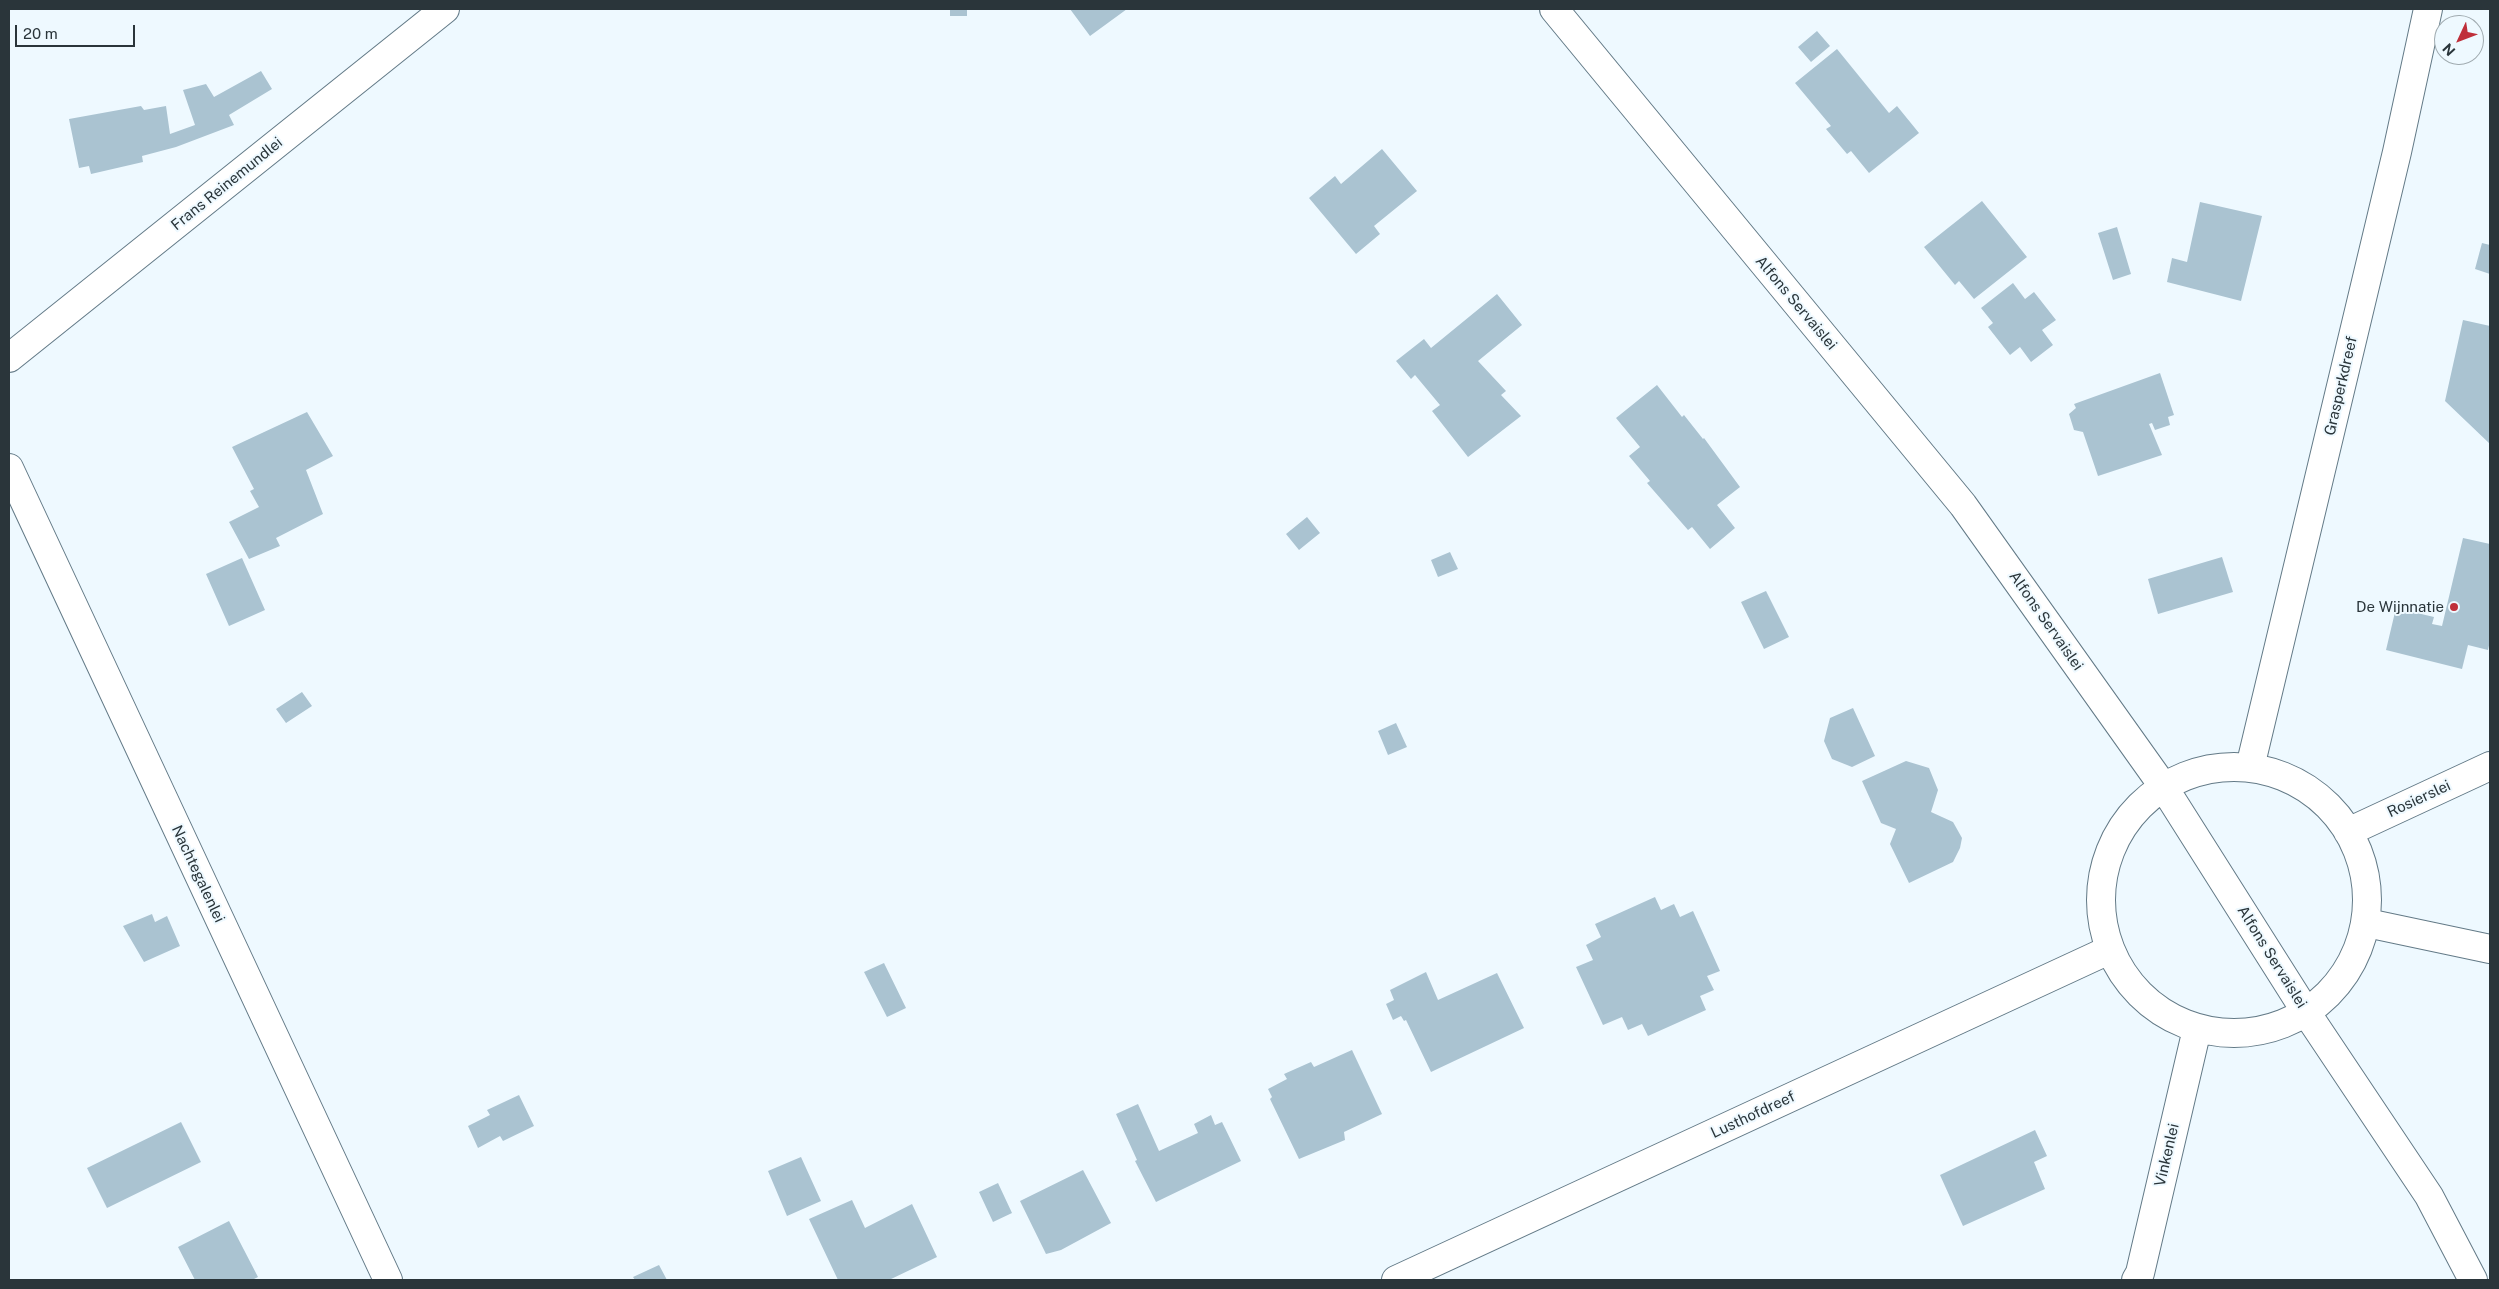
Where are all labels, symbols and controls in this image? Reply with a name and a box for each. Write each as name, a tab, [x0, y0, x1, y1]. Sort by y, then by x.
scale bar	[18, 15, 138, 47]
north arrow	[2434, 15, 2484, 65]
text: 20 m	[23, 25, 58, 42]
text: N	[2439, 40, 2458, 59]
street label: Frans Reinemundlei	[168, 134, 286, 234]
street label: Alfons Servaislei	[1752, 252, 1840, 354]
street label: Grasperkdreef	[2321, 335, 2361, 437]
street label: Alfons Servaislei	[2005, 568, 2087, 674]
place label: De Wijnnatie	[2356, 598, 2444, 616]
marker: De Wijnnatie	[2448, 601, 2460, 613]
street label: Rosierslei	[2384, 776, 2454, 822]
street label: Nachtegalenlei	[168, 823, 228, 925]
street label: Alfons Servaislei	[2233, 903, 2311, 1011]
street label: Lusthofdreef	[1708, 1088, 1798, 1142]
street label: Vinkenlei	[2151, 1122, 2183, 1188]

